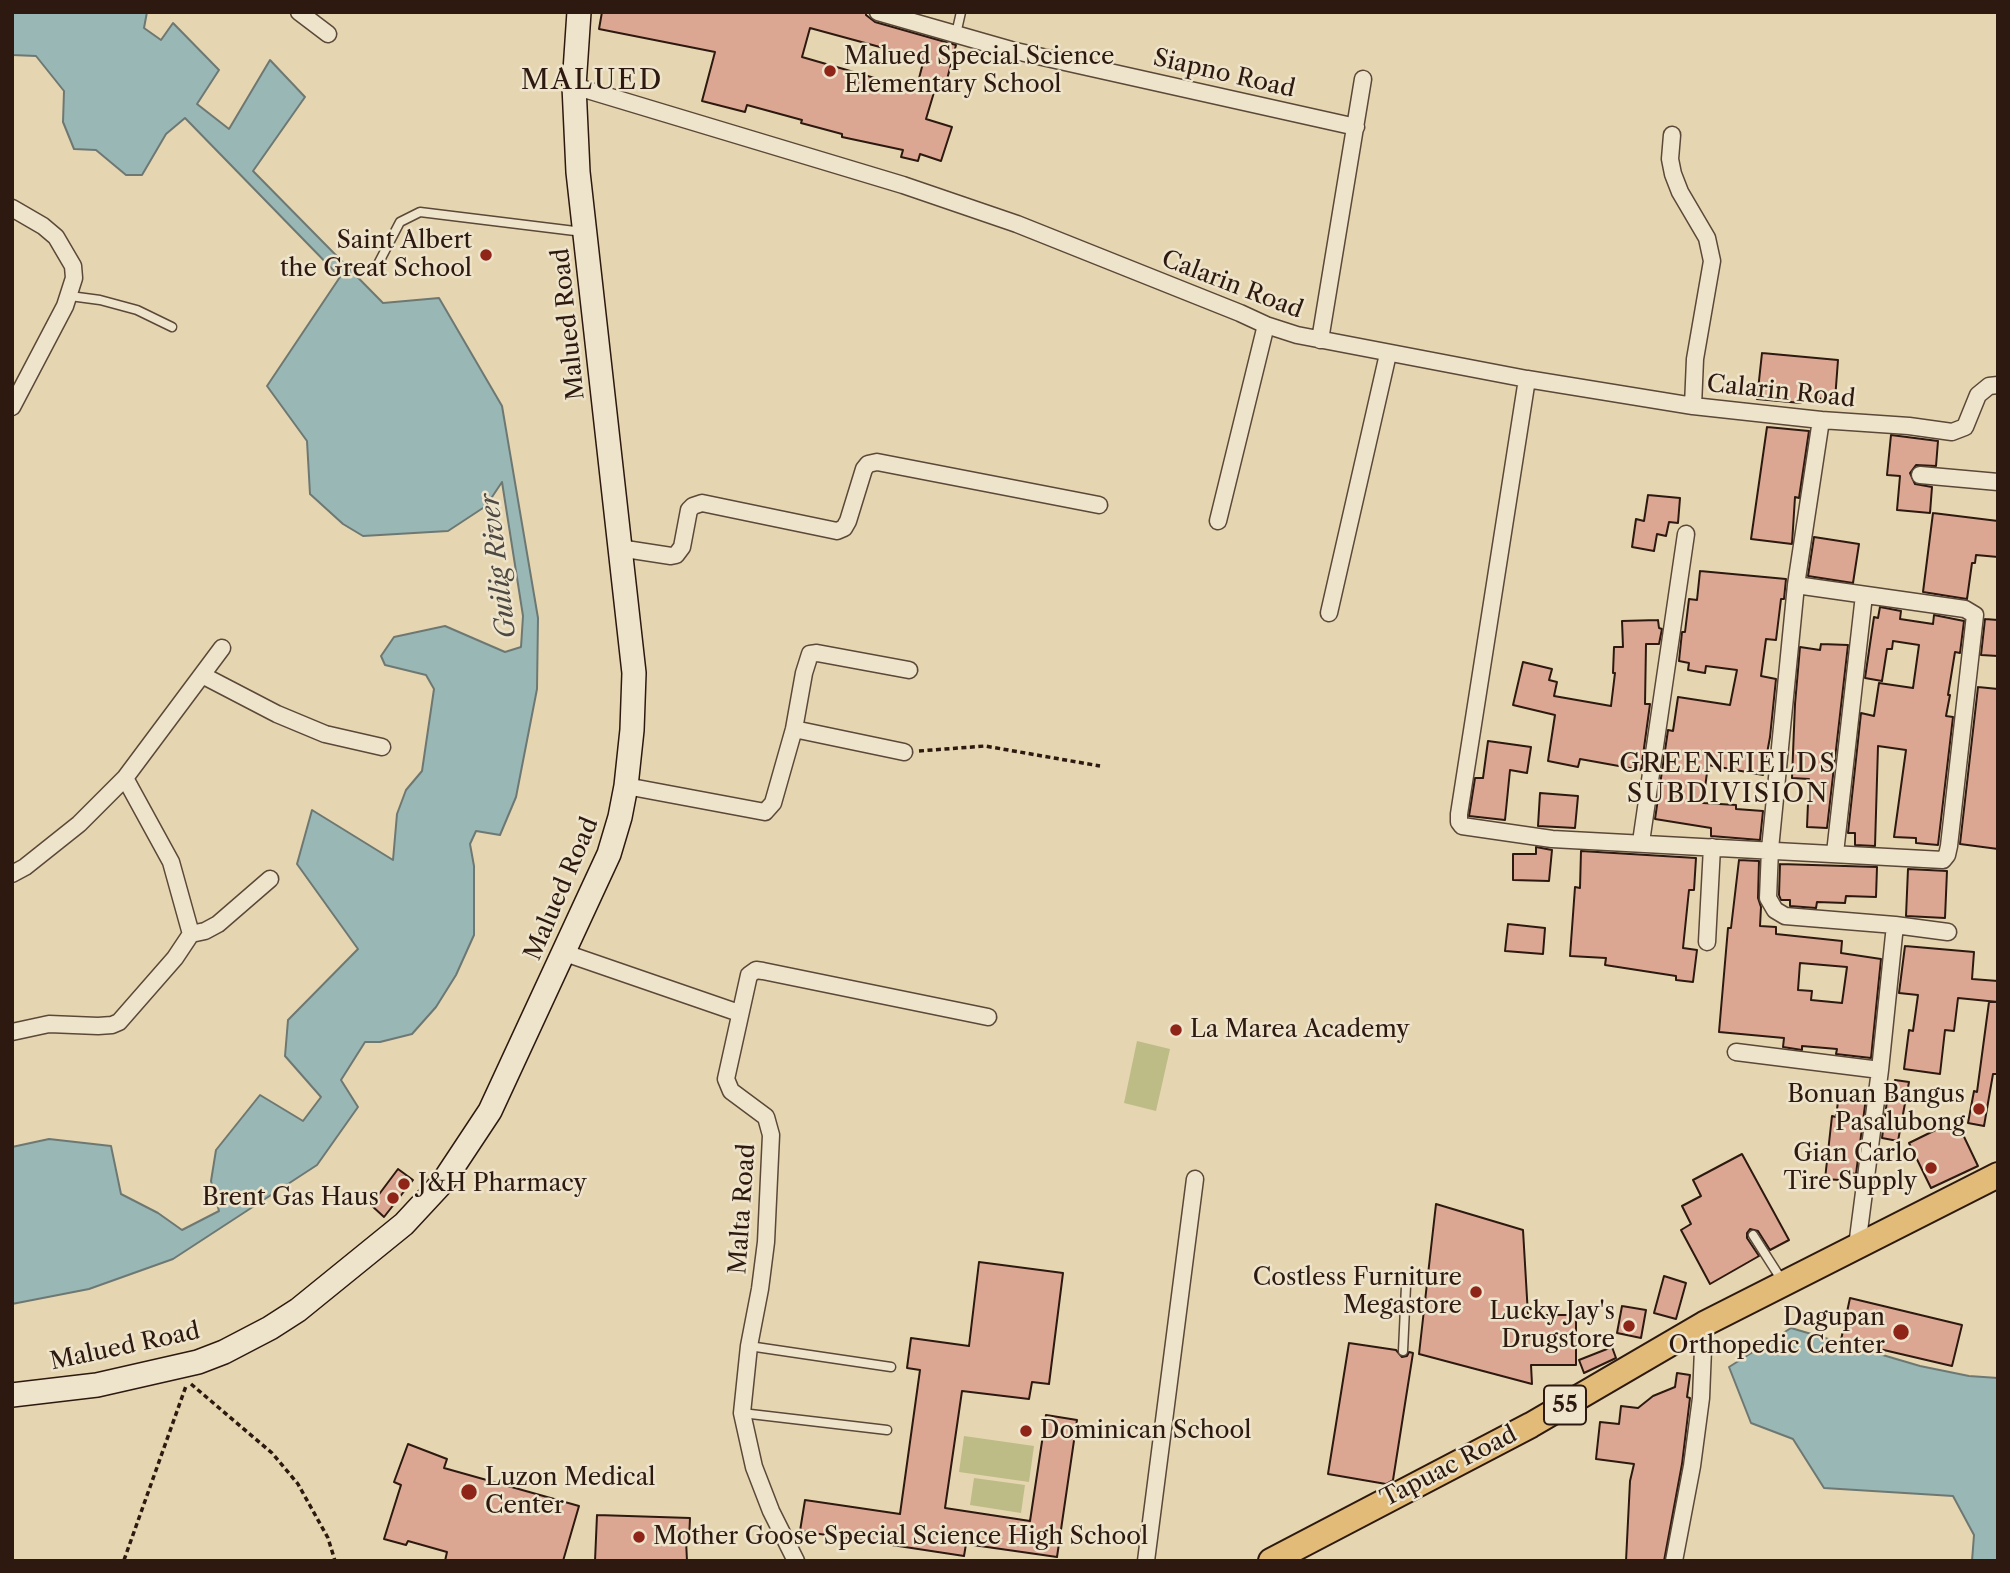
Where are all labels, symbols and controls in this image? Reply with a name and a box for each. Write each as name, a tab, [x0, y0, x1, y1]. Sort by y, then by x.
place label: Malued Special Science Elementary School	[844, 43, 1114, 99]
street label: Siapno Road	[1150, 44, 1298, 104]
marker: Malued Special Science Elementary School	[822, 63, 838, 79]
district label: MALUED	[521, 64, 663, 98]
place label: Saint Albert the Great School	[280, 227, 472, 283]
street label: Calarin Road	[1157, 245, 1307, 325]
marker: Saint Albert the Great School	[478, 247, 494, 263]
street label: Malued Road	[547, 247, 591, 401]
street label: Calarin Road	[1705, 370, 1857, 414]
water label: Guilig River	[475, 492, 523, 640]
district label: GREENFIELDS SUBDIVISION	[1621, 748, 1835, 810]
street label: Malued Road	[519, 813, 605, 965]
place label: La Marea Academy	[1190, 1016, 1410, 1044]
marker: La Marea Academy	[1168, 1022, 1184, 1038]
place label: Bonuan Bangus Pasalubong	[1787, 1081, 1965, 1137]
marker: Bonuan Bangus Pasalubong	[1971, 1101, 1987, 1117]
place label: Gian Carlo Tire Supply	[1783, 1140, 1917, 1196]
street label: Malta Road	[724, 1143, 762, 1275]
marker: Gian Carlo Tire Supply	[1923, 1160, 1939, 1176]
place label: J&H Pharmacy	[418, 1170, 587, 1198]
marker: J&H Pharmacy	[396, 1176, 412, 1192]
place label: Brent Gas Haus	[202, 1184, 379, 1212]
marker: Brent Gas Haus	[385, 1190, 401, 1206]
place label: Costless Furniture Megastore	[1253, 1264, 1462, 1320]
marker: Costless Furniture Megastore	[1468, 1284, 1484, 1300]
place label: Lucky Jay's Drugstore	[1490, 1298, 1615, 1354]
place label: Dagupan Orthopedic Center	[1669, 1304, 1885, 1360]
street label: Malued Road	[47, 1317, 203, 1377]
marker: Lucky Jay's Drugstore	[1621, 1318, 1637, 1334]
marker: Dagupan Orthopedic Center	[1891, 1322, 1911, 1342]
road number: 55	[1544, 1386, 1586, 1424]
place label: Dominican School	[1040, 1417, 1251, 1445]
street label: Tapuac Road	[1376, 1420, 1522, 1514]
marker: Dominican School	[1018, 1423, 1034, 1439]
place label: Luzon Medical Center	[485, 1464, 655, 1520]
marker: Luzon Medical Center	[459, 1482, 479, 1502]
place label: Mother Goose Special Science High School	[653, 1523, 1148, 1551]
marker: Mother Goose Special Science High School	[631, 1529, 647, 1545]

